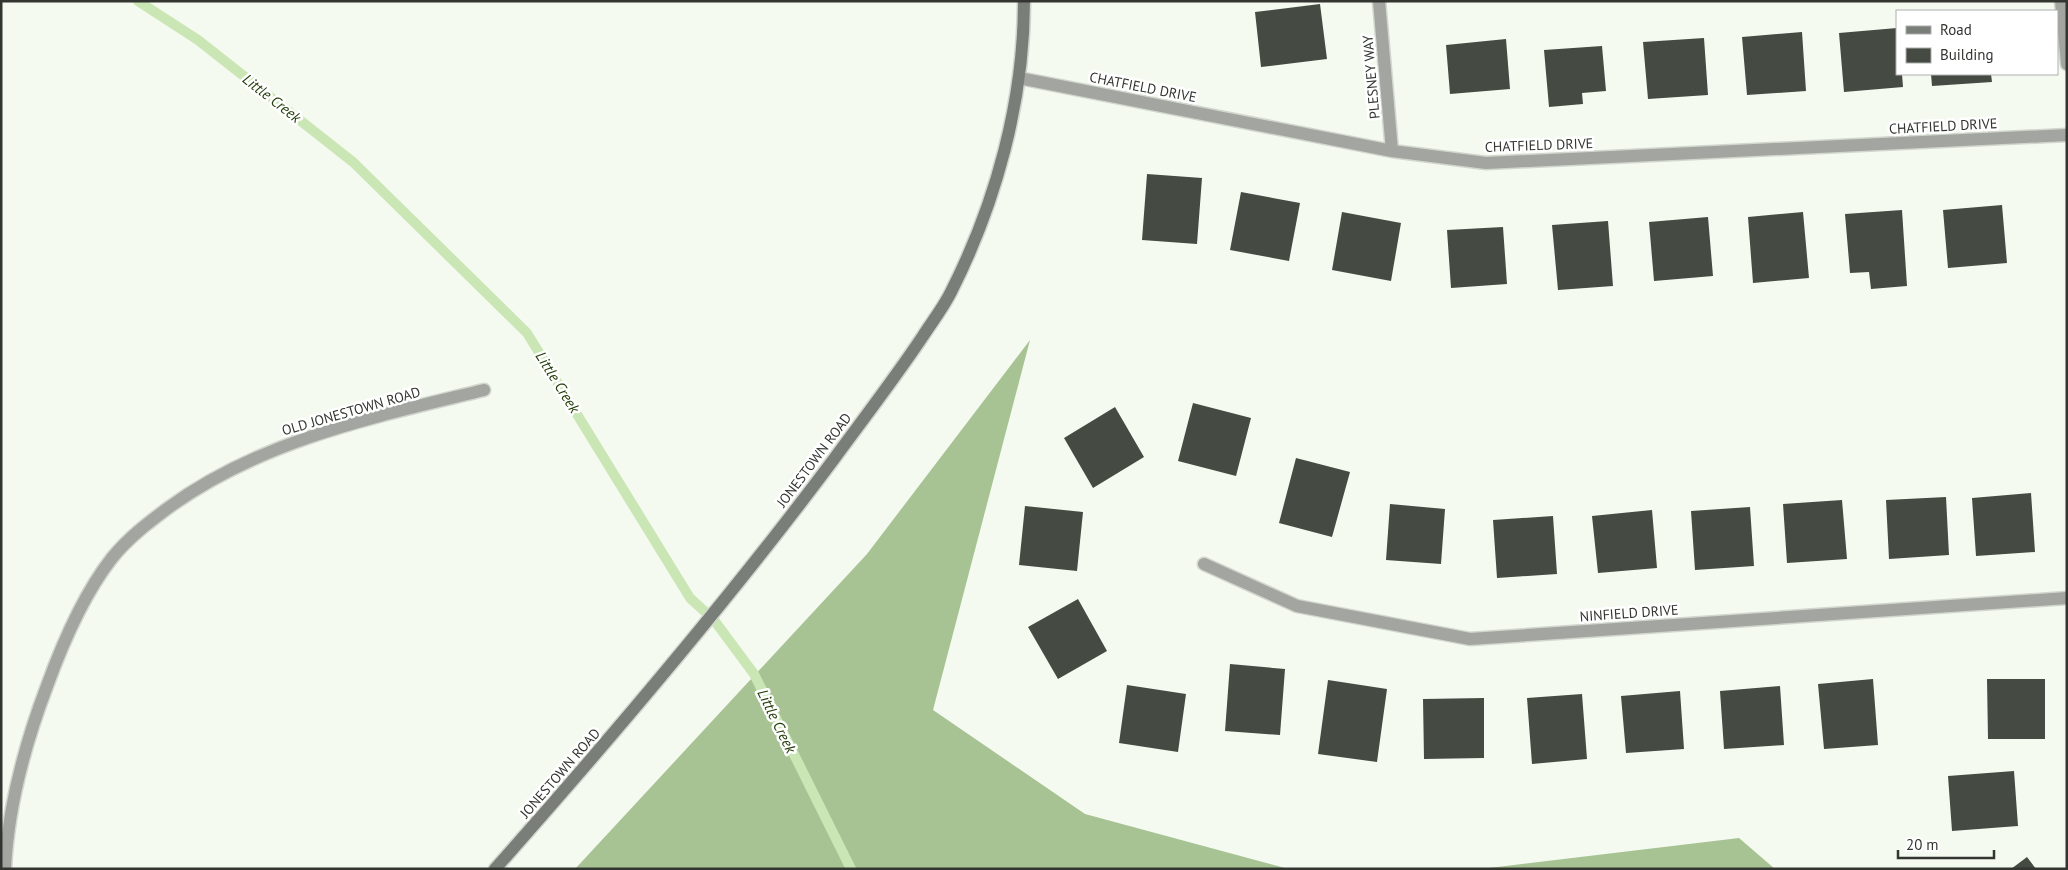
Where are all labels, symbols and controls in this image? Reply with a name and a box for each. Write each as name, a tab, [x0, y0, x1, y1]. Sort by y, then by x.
legend	[1896, 10, 2058, 75]
text: Road	[1940, 20, 1972, 39]
street label: PLESNEY WAY	[1358, 34, 1384, 120]
text: Building	[1940, 45, 1994, 64]
street label: CHATFIELD DRIVE	[1088, 68, 1198, 106]
water label: Little Creek	[239, 69, 306, 127]
street label: CHATFIELD DRIVE	[1888, 114, 1998, 138]
street label: CHATFIELD DRIVE	[1485, 134, 1593, 156]
water label: Little Creek	[532, 348, 585, 417]
street label: OLD JONESTOWN ROAD	[280, 383, 422, 439]
street label: JONESTOWN ROAD	[772, 409, 855, 512]
street label: NINFIELD DRIVE	[1579, 601, 1679, 625]
water label: Little Creek	[753, 686, 801, 757]
street label: JONESTOWN ROAD	[515, 724, 604, 822]
scale bar	[1898, 828, 1994, 860]
text: 20 m	[1906, 835, 1939, 854]

